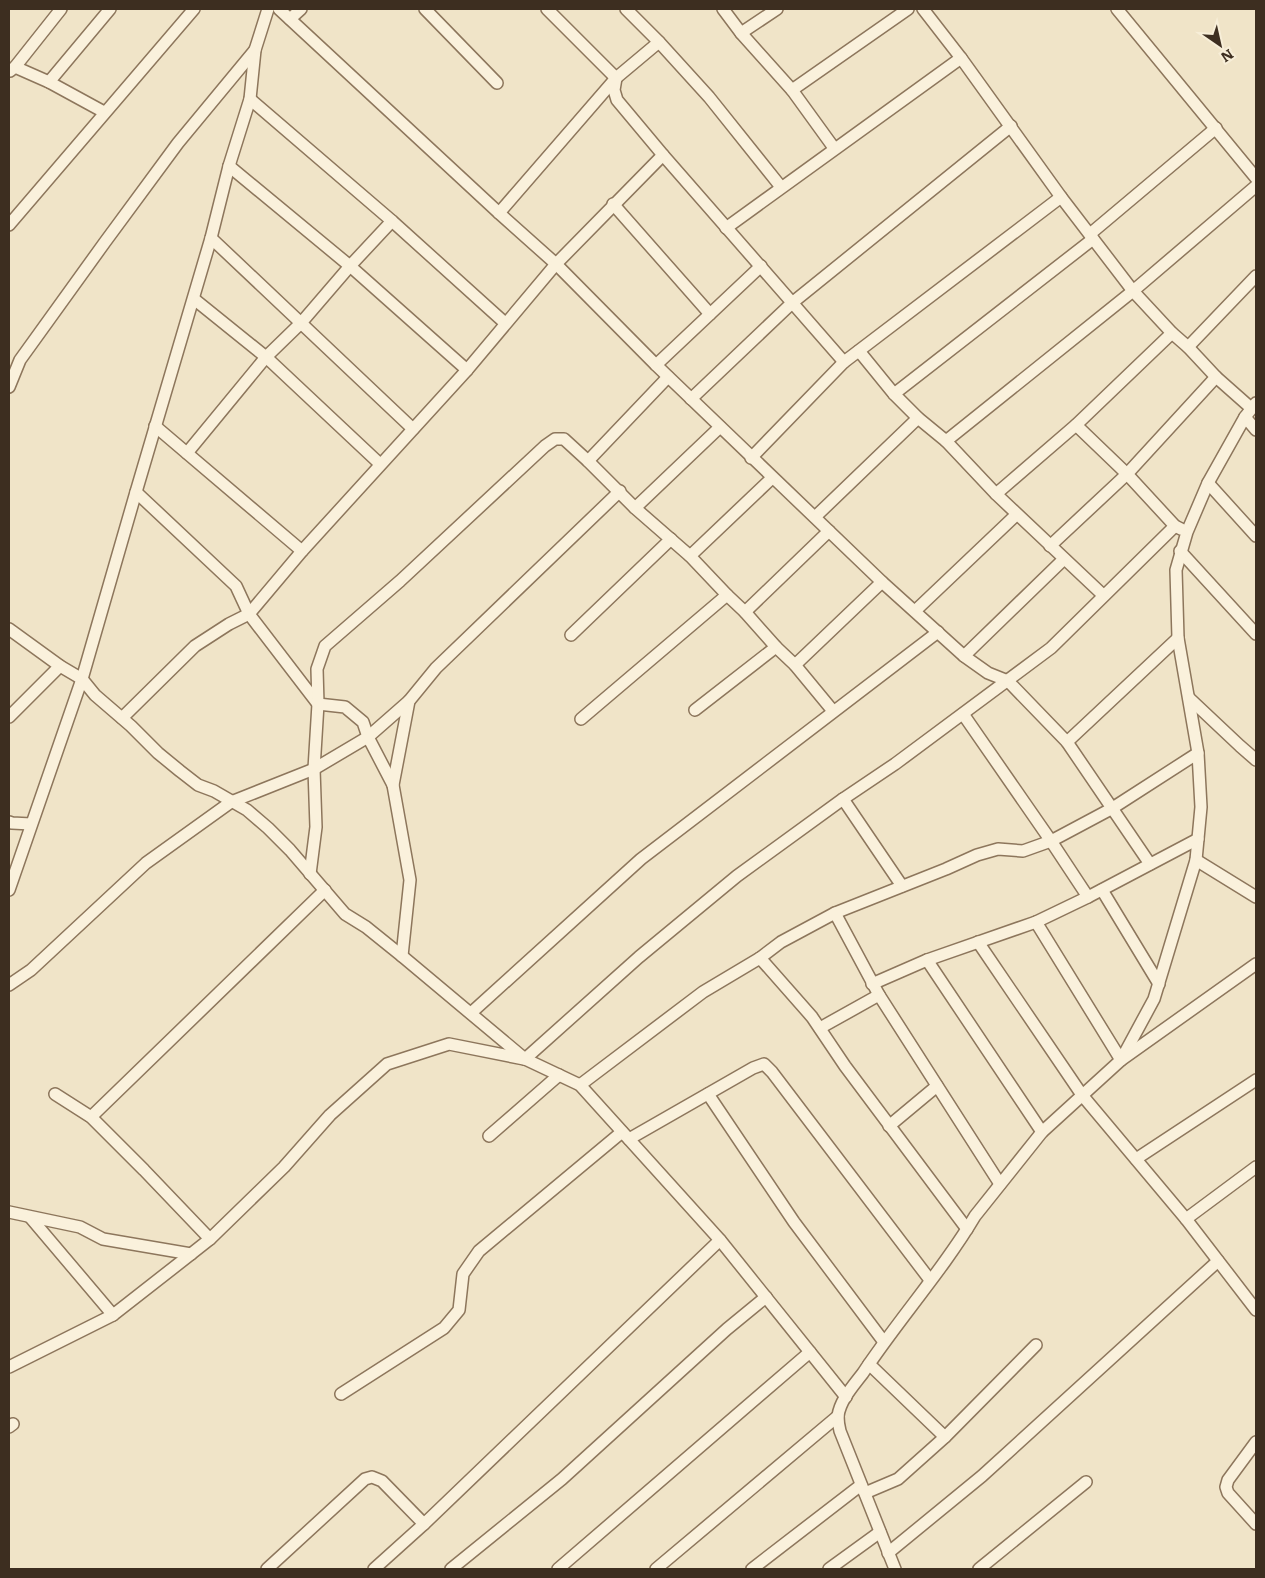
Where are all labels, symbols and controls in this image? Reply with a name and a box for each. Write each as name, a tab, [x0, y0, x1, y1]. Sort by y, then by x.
north arrow	[1195, 20, 1245, 70]
text: N	[1217, 45, 1238, 68]

